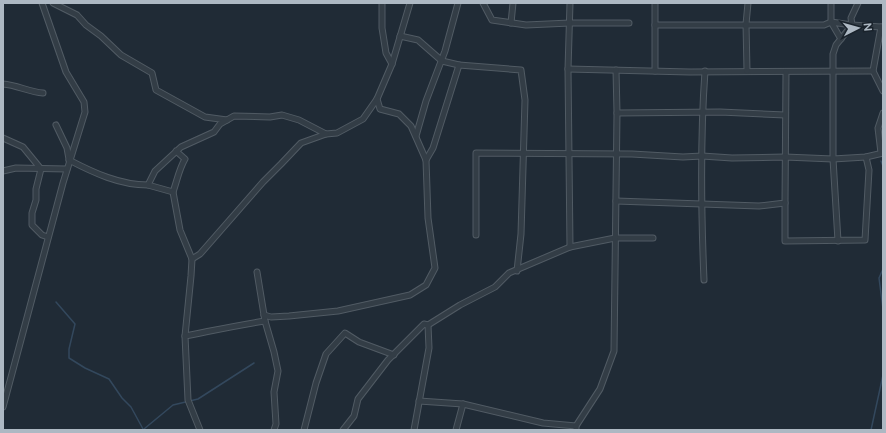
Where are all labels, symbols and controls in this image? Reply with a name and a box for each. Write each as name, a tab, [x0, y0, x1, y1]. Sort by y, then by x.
north arrow	[838, 8, 878, 48]
text: N	[861, 22, 874, 32]

